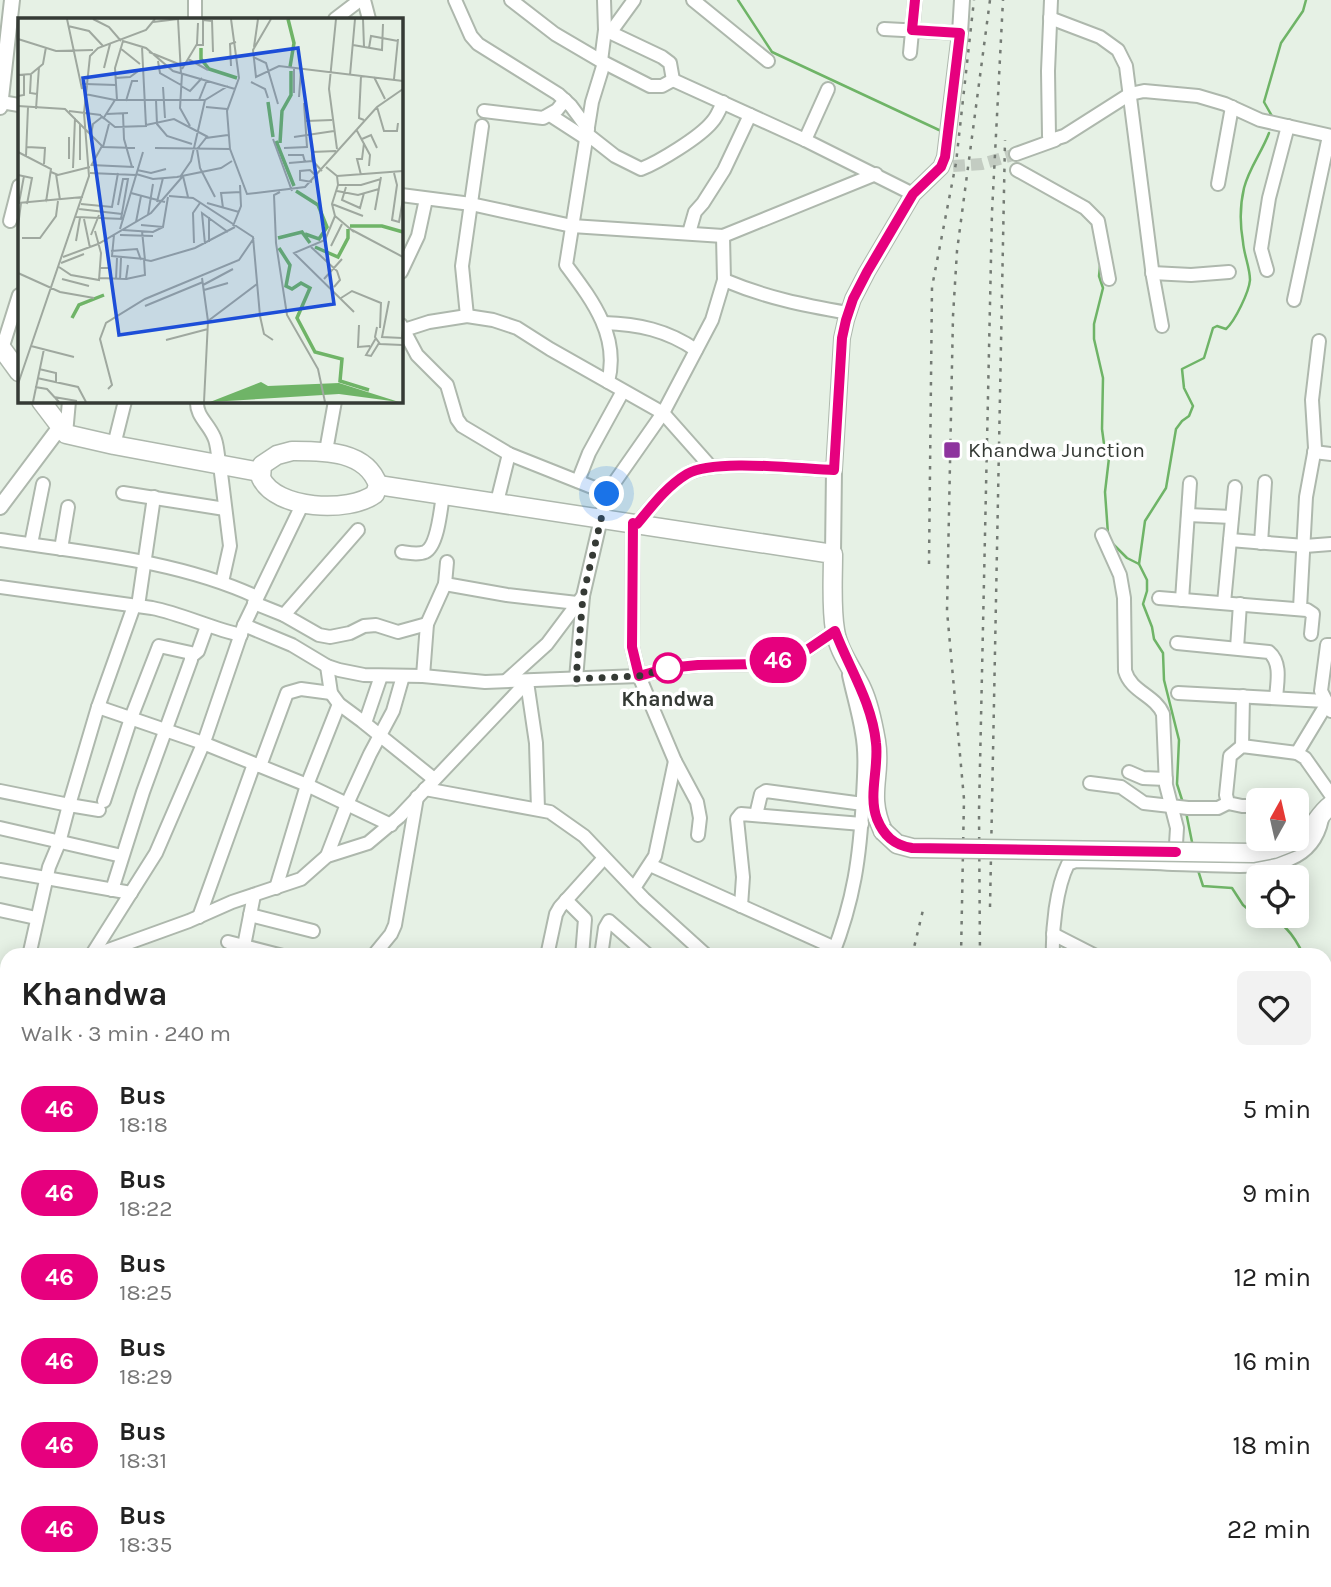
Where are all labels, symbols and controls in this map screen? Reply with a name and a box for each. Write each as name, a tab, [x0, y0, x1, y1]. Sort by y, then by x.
inset map	[18, 18, 402, 402]
place label: Khandwa Junction	[968, 438, 1145, 462]
marker: Khandwa Junction	[942, 440, 962, 460]
your location	[589, 476, 624, 511]
line badge: 46	[746, 637, 810, 683]
text: 46	[764, 646, 792, 674]
marker: Khandwa	[653, 653, 683, 683]
place label: Khandwa	[621, 687, 715, 711]
north arrow	[1246, 788, 1309, 850]
map controls	[1246, 788, 1309, 928]
button: locate	[1246, 865, 1309, 928]
button: heart	[1237, 971, 1311, 1045]
text: Khandwa	[21, 975, 168, 1013]
text: Walk · 3 min · 240 m	[21, 1020, 231, 1047]
text: Bus	[119, 1080, 166, 1111]
text: 5 min	[1242, 1094, 1311, 1125]
text: 46	[45, 1095, 74, 1123]
text: 18:18	[119, 1111, 168, 1138]
text: Bus	[119, 1164, 166, 1195]
text: 9 min	[1242, 1178, 1311, 1209]
text: 46	[45, 1179, 74, 1207]
text: 18:22	[119, 1195, 173, 1222]
text: Bus	[119, 1248, 166, 1279]
text: 12 min	[1233, 1262, 1311, 1293]
text: 46	[45, 1263, 74, 1291]
text: 18:25	[119, 1279, 172, 1306]
text: Bus	[119, 1332, 166, 1363]
text: 16 min	[1234, 1346, 1311, 1377]
text: 46	[45, 1347, 74, 1375]
text: 18:29	[119, 1363, 173, 1390]
text: Bus	[119, 1416, 166, 1447]
text: 18 min	[1232, 1430, 1311, 1461]
text: 46	[45, 1431, 74, 1459]
text: 18:31	[119, 1447, 167, 1474]
text: Bus	[119, 1500, 166, 1531]
text: 22 min	[1227, 1514, 1311, 1545]
text: 46	[45, 1515, 74, 1543]
text: 18:35	[119, 1531, 173, 1558]

